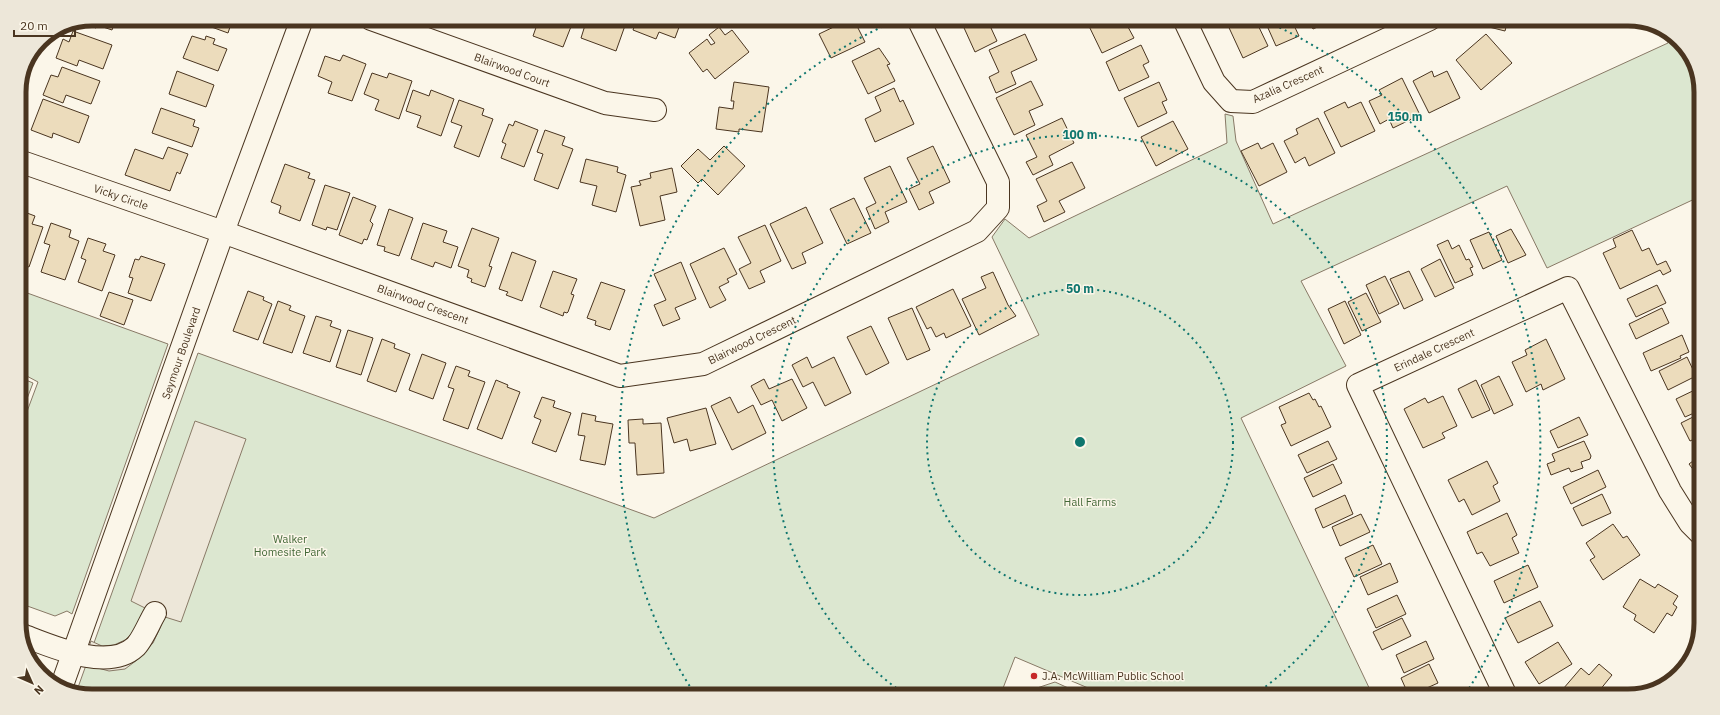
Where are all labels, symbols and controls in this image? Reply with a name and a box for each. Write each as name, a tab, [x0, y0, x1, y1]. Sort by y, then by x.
scale bar	[14, 12, 75, 38]
text: 20 m	[20, 18, 48, 33]
street label: Blairwood Court	[472, 50, 552, 90]
street label: Azalia Crescent	[1250, 62, 1326, 106]
text: 150 m	[1387, 109, 1423, 124]
text: 100 m	[1062, 127, 1098, 142]
street label: Vicky Circle	[92, 181, 150, 213]
street label: Blairwood Crescent	[375, 281, 471, 327]
text: 50 m	[1066, 281, 1094, 296]
street label: Seymour Boulevard	[159, 305, 203, 401]
street label: Blairwood Crescent	[706, 313, 799, 367]
street label: Erindale Crescent	[1392, 325, 1477, 375]
centre of rings	[1073, 435, 1087, 449]
park label: Hall Farms	[1064, 495, 1116, 509]
park label: Walker Homesite Park	[254, 532, 326, 559]
north arrow	[12, 663, 52, 703]
place label: J.A. McWilliam Public School	[1042, 669, 1184, 683]
marker: J.A. McWilliam Public School	[1029, 671, 1039, 681]
text: N	[31, 682, 47, 698]

